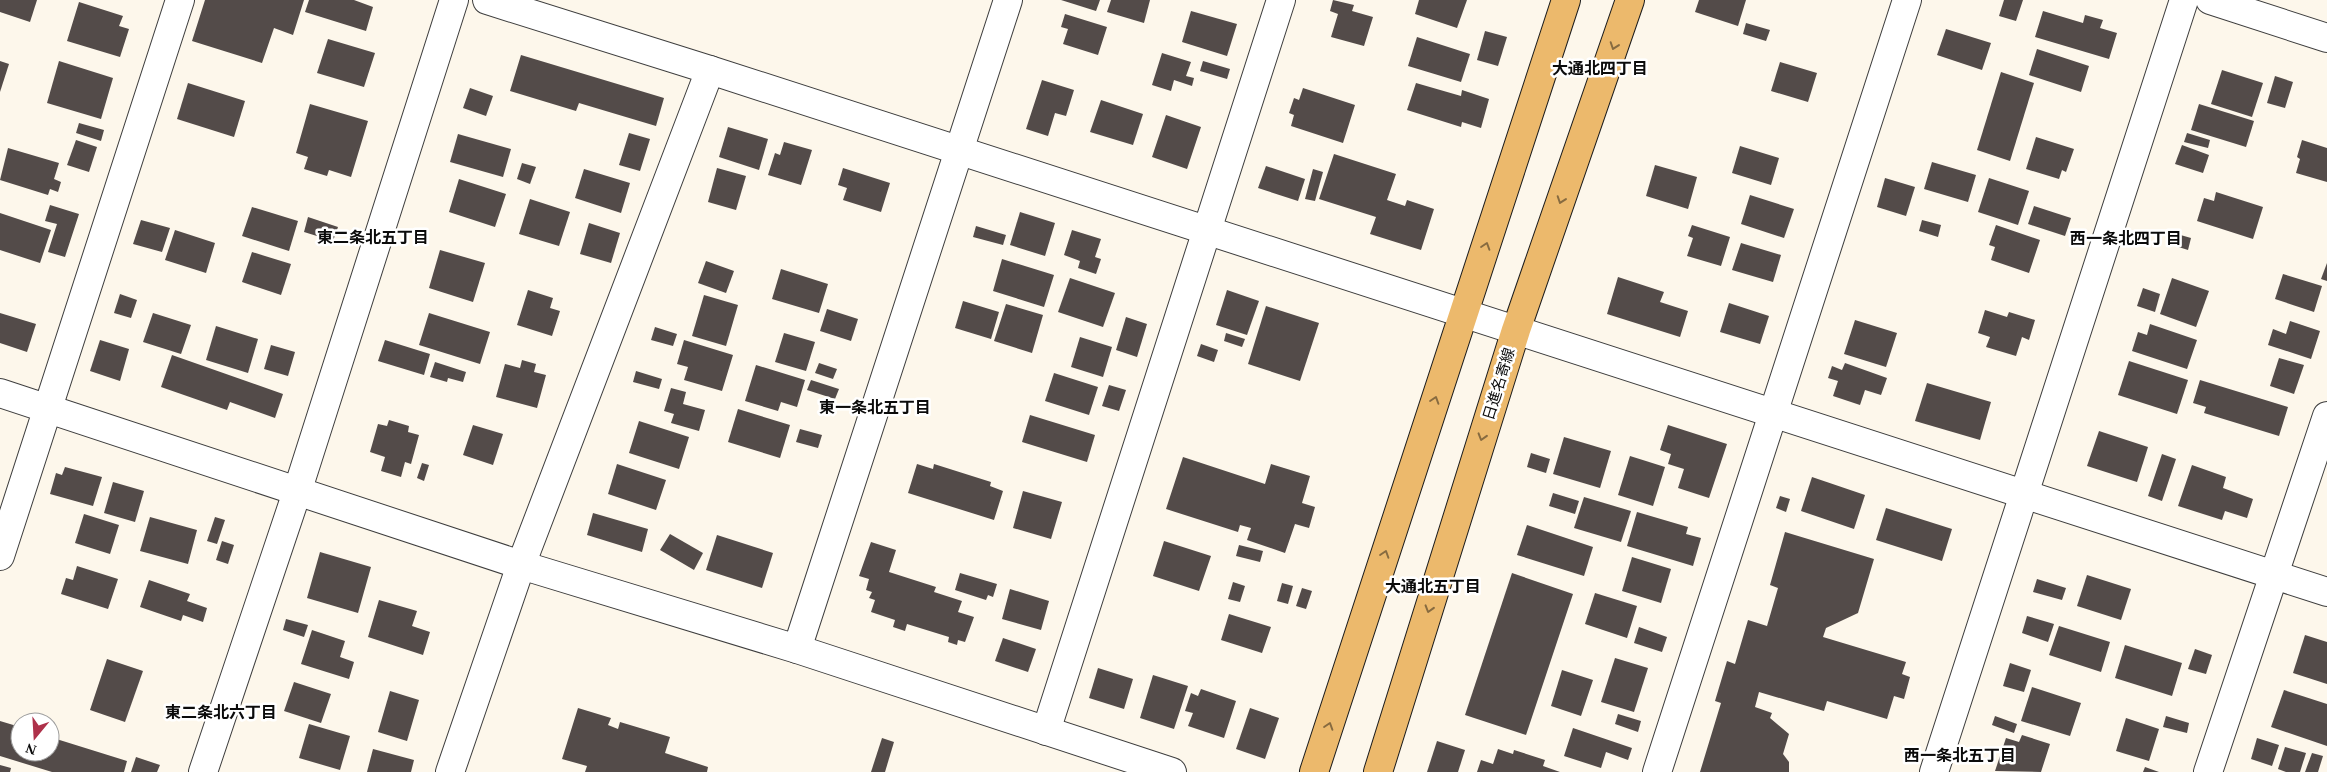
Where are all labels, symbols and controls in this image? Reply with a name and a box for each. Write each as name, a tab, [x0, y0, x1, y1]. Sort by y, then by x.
one-way arrow	[1610, 41, 1620, 50]
district label: 大通北四丁目	[1552, 60, 1648, 77]
one-way arrow	[1557, 195, 1567, 204]
district label: 東二条北五丁目	[317, 229, 429, 246]
district label: 西一条北四丁目	[2070, 230, 2182, 247]
one-way arrow	[1480, 242, 1490, 250]
street label: 日進名寄線	[1480, 346, 1518, 422]
one-way arrow	[1429, 396, 1439, 405]
district label: 東一条北五丁目	[819, 399, 931, 416]
one-way arrow	[1478, 432, 1488, 441]
one-way arrow	[1379, 551, 1389, 559]
district label: 大通北五丁目	[1385, 578, 1481, 595]
one-way arrow	[1424, 604, 1434, 613]
district label: 東二条北六丁目	[165, 704, 277, 721]
north arrow	[10, 712, 60, 762]
one-way arrow	[1323, 722, 1333, 730]
text: N	[24, 740, 38, 758]
district label: 西一条北五丁目	[1904, 747, 2016, 764]

